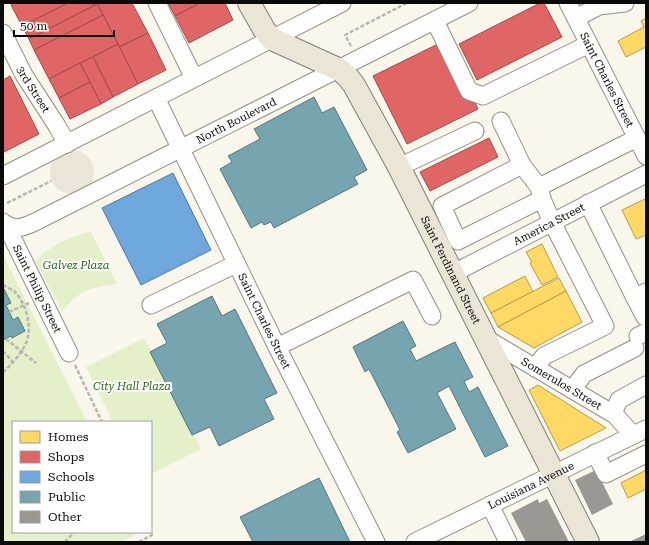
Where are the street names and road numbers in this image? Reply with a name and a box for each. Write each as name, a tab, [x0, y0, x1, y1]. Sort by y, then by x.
street label: Saint Charles Street	[577, 30, 636, 130]
street label: 3rd Street	[14, 64, 52, 115]
street label: North Boulevard	[194, 95, 279, 147]
street label: America Street	[511, 201, 587, 248]
street label: Saint Ferdinand Street	[418, 214, 483, 326]
street label: Saint Philip Street	[10, 243, 64, 335]
street label: Saint Charles Street	[235, 271, 293, 371]
street label: Somerulos Street	[519, 355, 604, 413]
street label: Louisiana Avenue	[486, 459, 576, 512]

